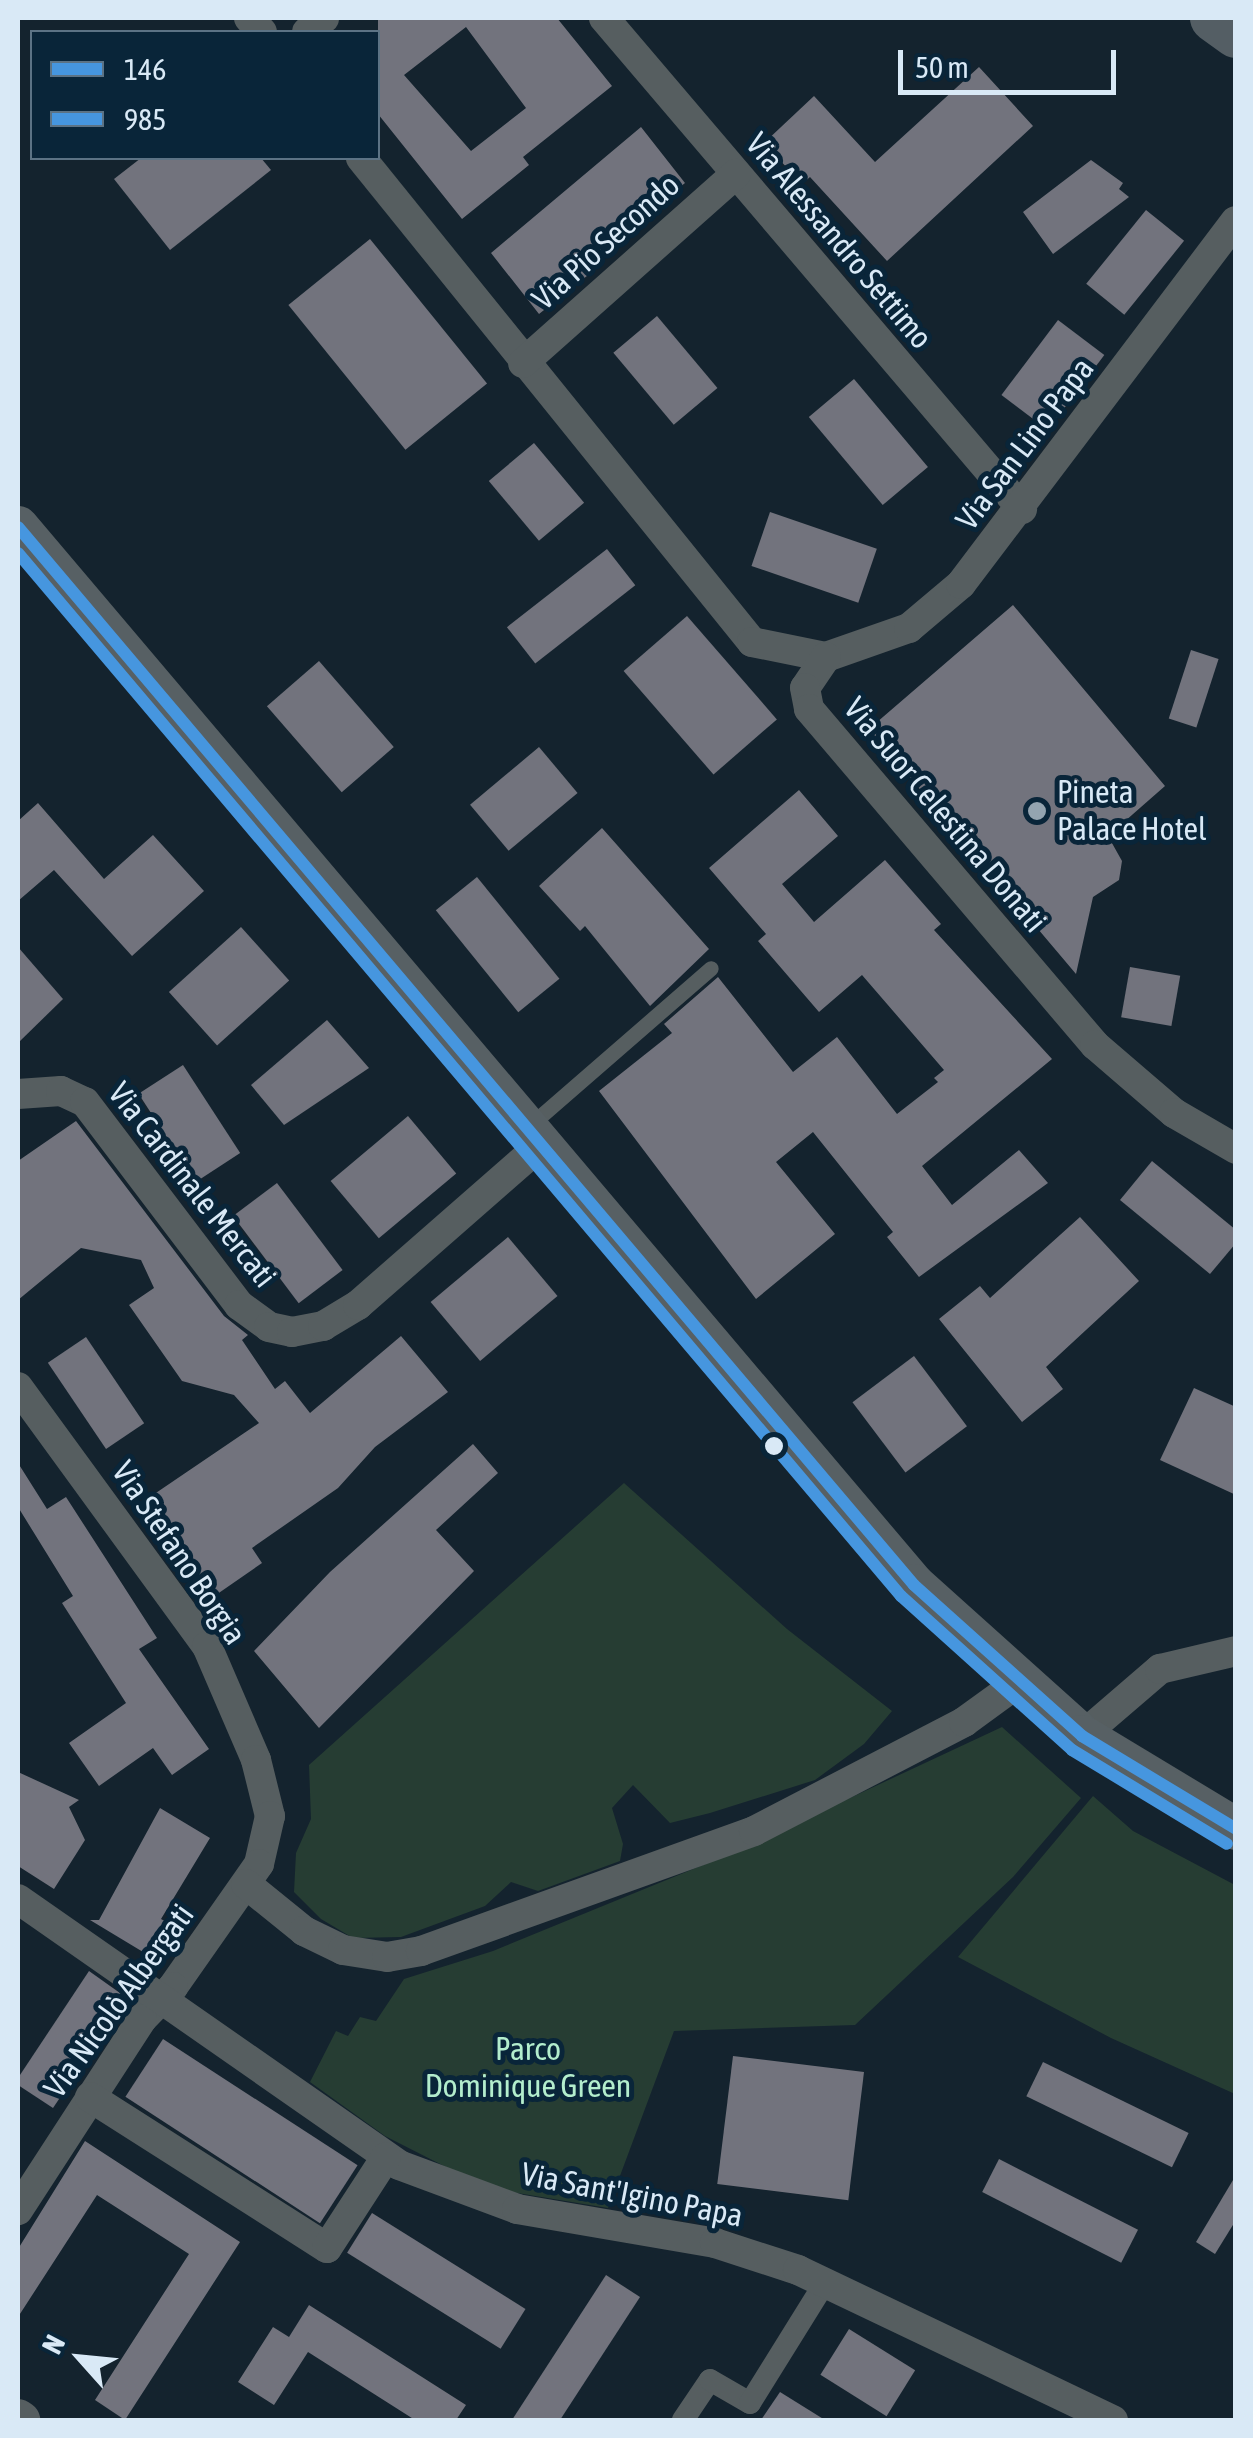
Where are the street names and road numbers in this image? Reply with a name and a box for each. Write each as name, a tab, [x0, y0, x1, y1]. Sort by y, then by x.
street label: Via Alessandro Settimo	[738, 125, 940, 357]
street label: Via Pio Secondo	[525, 166, 687, 318]
street label: Via San Lino Papa	[948, 351, 1102, 537]
street label: Via Suor Celestina Donati	[836, 690, 1054, 940]
street label: Via Cardinale Mercati	[100, 1075, 284, 1295]
street label: Via Stefano Borgia	[104, 1454, 254, 1652]
street label: Via Nicolò Albergati	[36, 1897, 202, 2105]
street label: Via Sant'Igino Papa	[518, 2155, 746, 2235]

